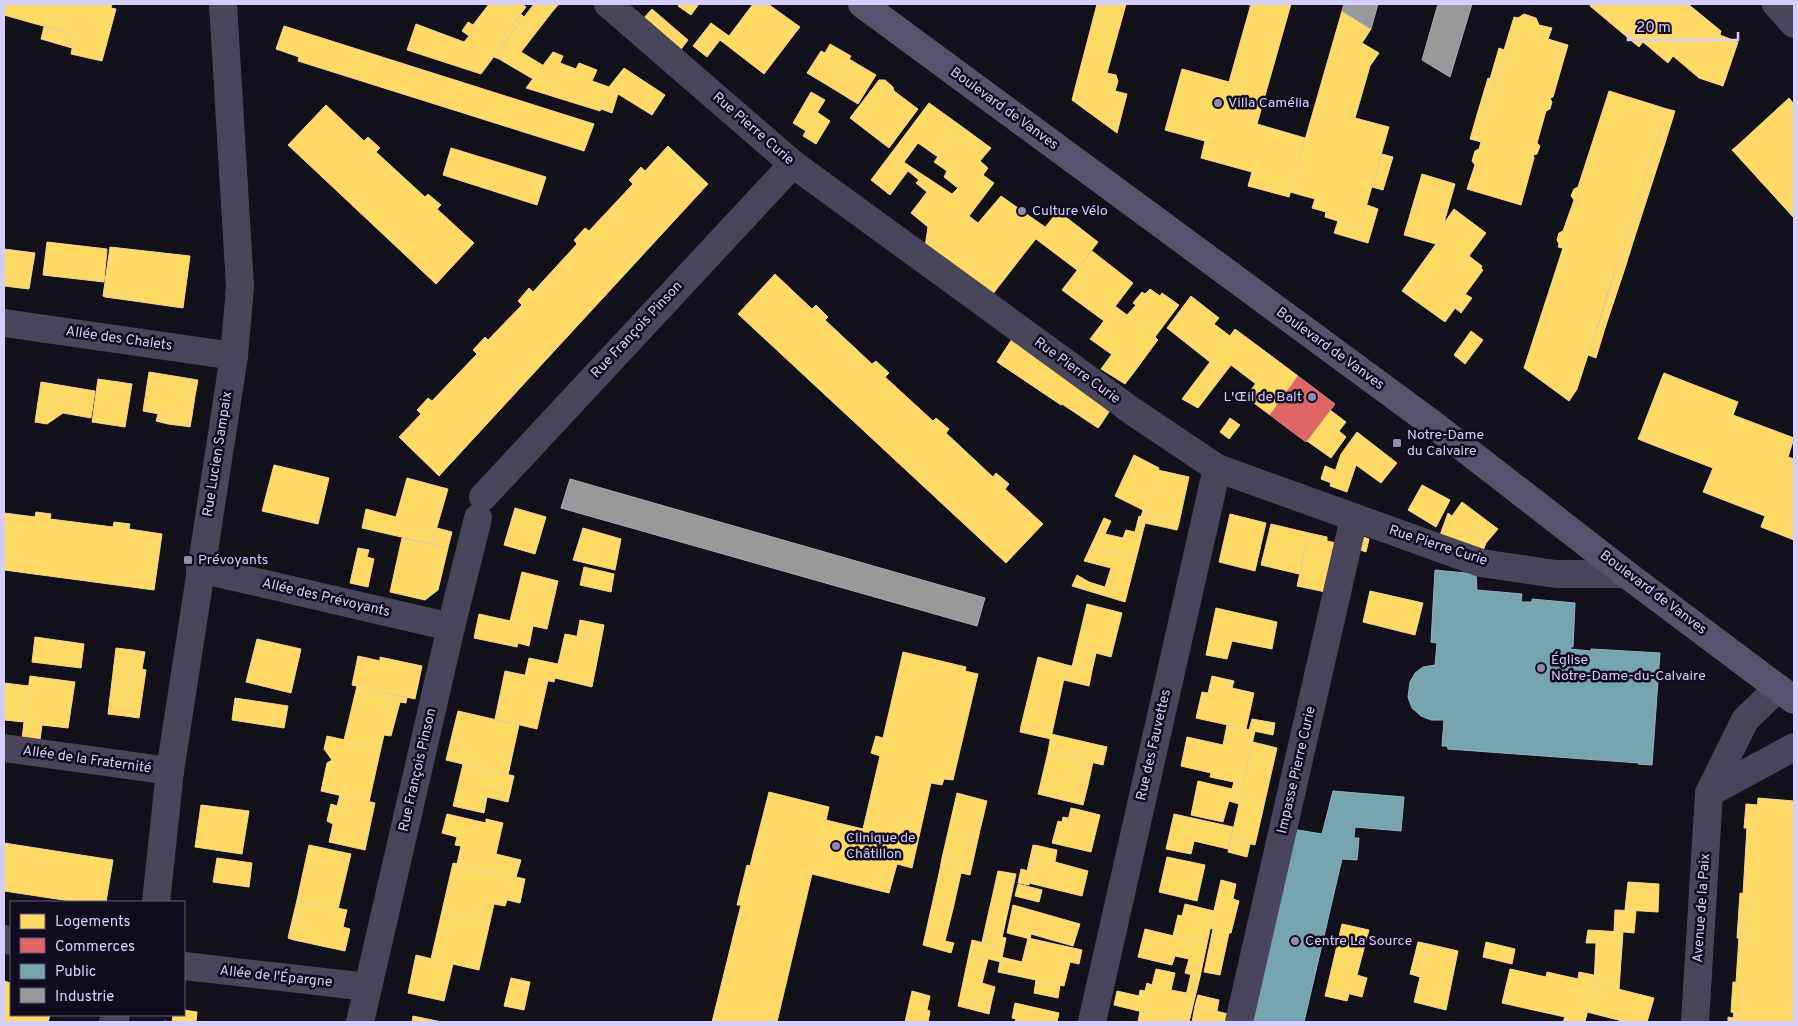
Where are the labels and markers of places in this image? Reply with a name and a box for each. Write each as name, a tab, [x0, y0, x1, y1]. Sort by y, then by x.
place label: Villa Camélia	[1228, 95, 1309, 112]
marker: Villa Camélia	[1212, 97, 1224, 109]
place label: Culture Vélo	[1032, 203, 1108, 220]
marker: Culture Vélo	[1016, 205, 1028, 217]
place label: L'Œil de Balt	[1223, 389, 1302, 406]
marker: L'Œil de Balt	[1306, 391, 1318, 403]
place label: Notre-Dame du Calvaire	[1407, 427, 1484, 460]
marker: Notre-Dame du Calvaire	[1391, 437, 1403, 449]
place label: Prévoyants	[198, 552, 268, 569]
marker: Prévoyants	[182, 554, 194, 566]
place label: Église Notre-Dame-du-Calvaire	[1551, 651, 1706, 685]
marker: Église Notre-Dame-du-Calvaire	[1535, 662, 1547, 674]
place label: Clinique de Châtillon	[846, 830, 916, 863]
marker: Clinique de Châtillon	[830, 840, 842, 852]
place label: Centre La Source	[1305, 933, 1412, 950]
marker: Centre La Source	[1289, 935, 1301, 947]

